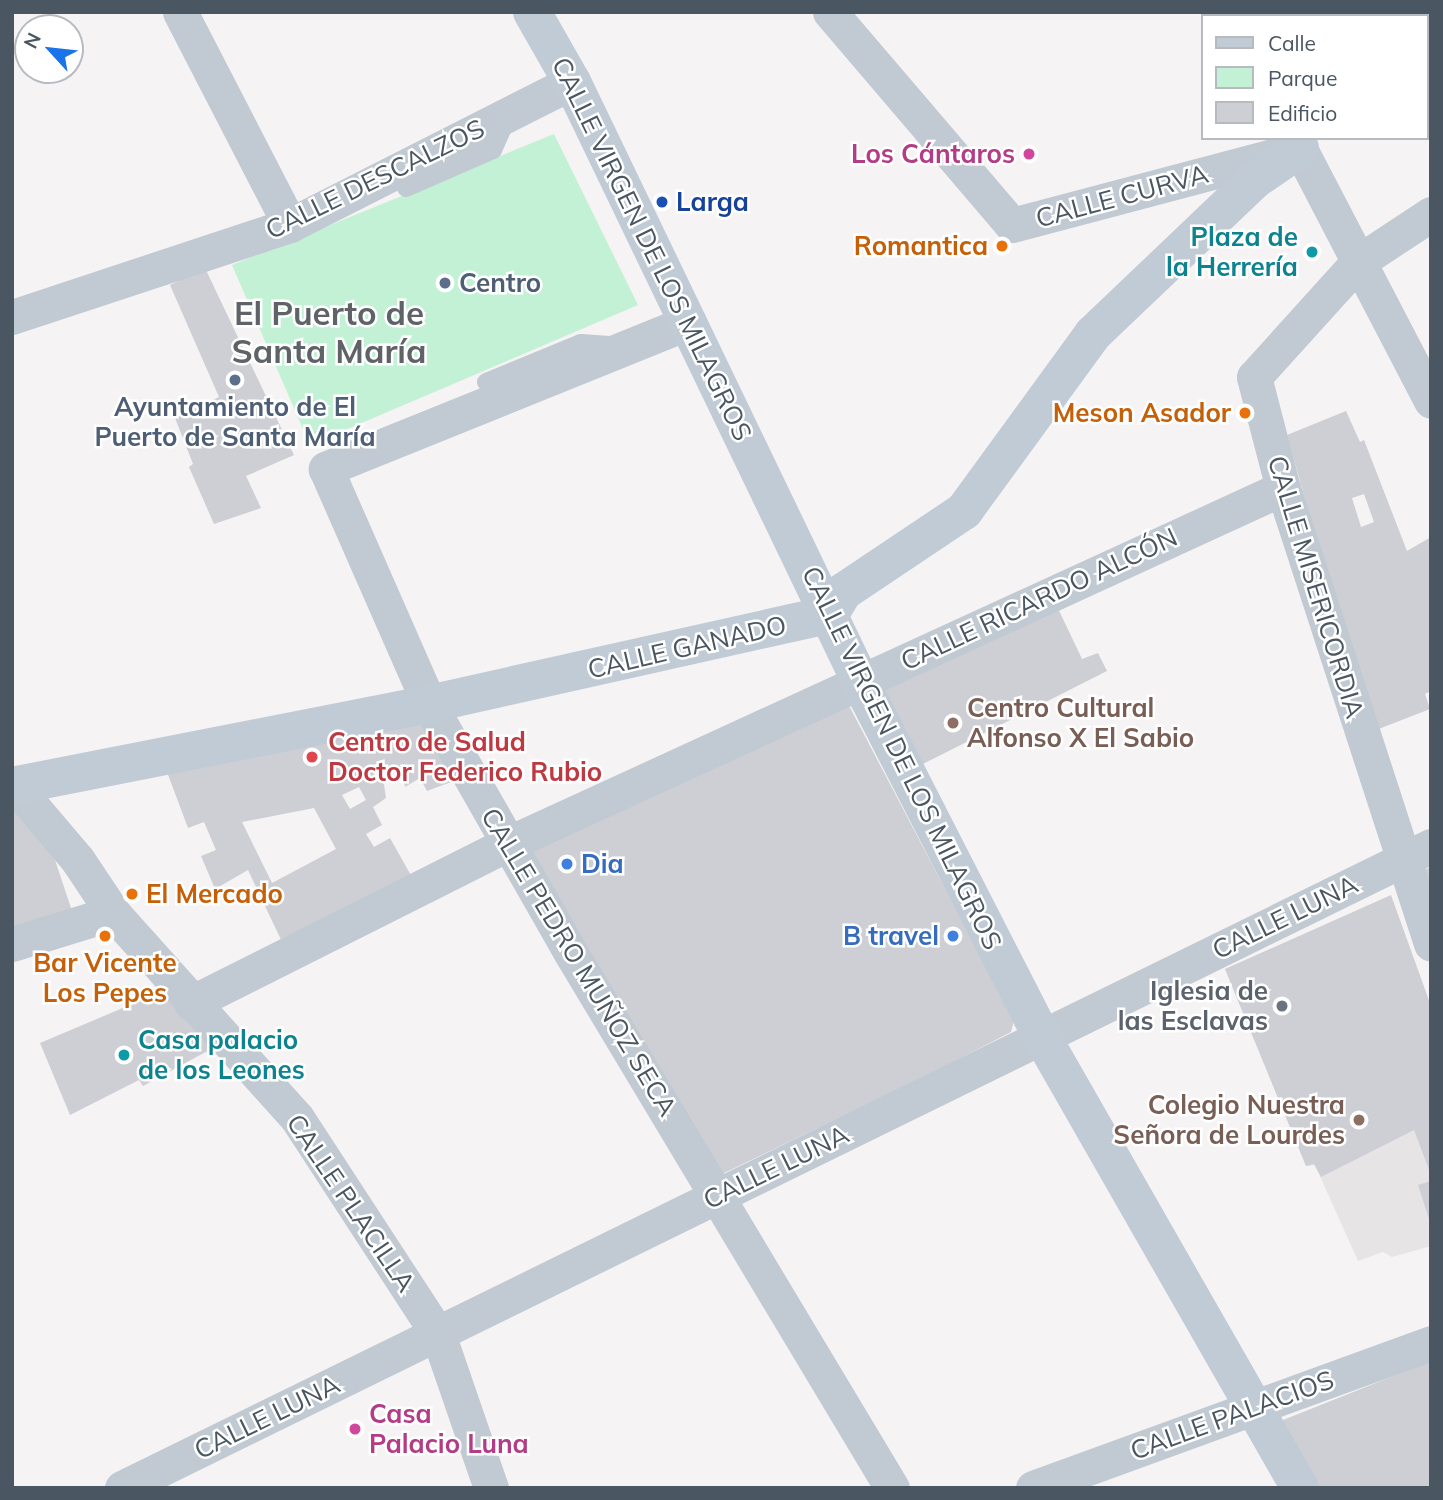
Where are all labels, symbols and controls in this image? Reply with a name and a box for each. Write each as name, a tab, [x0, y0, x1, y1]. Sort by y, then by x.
north arrow	[14, 14, 84, 84]
legend	[1202, 14, 1429, 140]
text: N	[18, 29, 46, 52]
text: Calle	[1268, 30, 1316, 56]
street label: CALLE VIRGEN DE LOS MILAGROS	[545, 52, 759, 446]
text: Parque	[1268, 65, 1337, 91]
text: Edificio	[1268, 100, 1337, 126]
street label: CALLE DESCALZOS	[261, 112, 489, 246]
place label: Los Cántaros	[851, 138, 1015, 170]
marker: Los Cántaros	[1021, 146, 1037, 162]
street label: CALLE CURVA	[1032, 158, 1212, 234]
place label: Larga	[676, 186, 749, 218]
marker: Larga	[654, 194, 670, 210]
place label: Plaza de la Herrería	[1166, 221, 1298, 282]
place label: Romantica	[854, 230, 988, 262]
marker: Romantica	[994, 238, 1010, 254]
marker: Plaza de la Herrería	[1304, 244, 1320, 260]
place label: Centro	[459, 267, 541, 299]
marker: Centro	[437, 275, 453, 291]
district label: El Puerto de Santa María	[232, 293, 426, 371]
marker: Ayuntamiento de El Puerto de Santa María	[227, 372, 243, 388]
place label: Ayuntamiento de El Puerto de Santa María	[94, 391, 376, 452]
place label: Meson Asador	[1053, 397, 1231, 429]
marker: Meson Asador	[1237, 405, 1253, 421]
street label: CALLE MISERICORDIA	[1261, 452, 1371, 722]
street label: CALLE RICARDO ALCÓN	[896, 521, 1182, 677]
street label: CALLE VIRGEN DE LOS MILAGROS	[795, 561, 1009, 955]
street label: CALLE GANADO	[585, 609, 789, 685]
place label: Centro Cultural Alfonso X El Sabio	[967, 692, 1194, 754]
marker: Centro Cultural Alfonso X El Sabio	[945, 715, 961, 731]
place label: Centro de Salud Doctor Federico Rubio	[328, 726, 602, 788]
marker: Centro de Salud Doctor Federico Rubio	[302, 747, 322, 767]
street label: CALLE PEDRO MUÑOZ SECA	[475, 802, 683, 1122]
place label: Dia	[581, 848, 624, 880]
marker: Dia	[559, 856, 575, 872]
street label: CALLE LUNA	[1207, 868, 1363, 966]
place label: El Mercado	[146, 878, 283, 910]
marker: El Mercado	[124, 886, 140, 902]
place label: B travel	[843, 920, 939, 952]
marker: Bar Vicente Los Pepes	[97, 928, 113, 944]
marker: B travel	[945, 928, 961, 944]
place label: Bar Vicente Los Pepes	[33, 947, 177, 1009]
place label: Iglesia de las Esclavas	[1118, 975, 1268, 1036]
marker: Iglesia de las Esclavas	[1274, 998, 1290, 1014]
place label: Casa palacio de los Leones	[138, 1024, 305, 1086]
marker: Casa palacio de los Leones	[116, 1047, 132, 1063]
place label: Colegio Nuestra Señora de Lourdes	[1113, 1089, 1345, 1150]
street label: CALLE PLACILLA	[280, 1108, 422, 1298]
marker: Colegio Nuestra Señora de Lourdes	[1351, 1112, 1367, 1128]
street label: CALLE LUNA	[698, 1118, 854, 1216]
street label: CALLE PALACIOS	[1126, 1364, 1338, 1466]
street label: CALLE LUNA	[189, 1368, 345, 1466]
place label: Casa Palacio Luna	[369, 1398, 529, 1460]
marker: Casa Palacio Luna	[347, 1421, 363, 1437]

